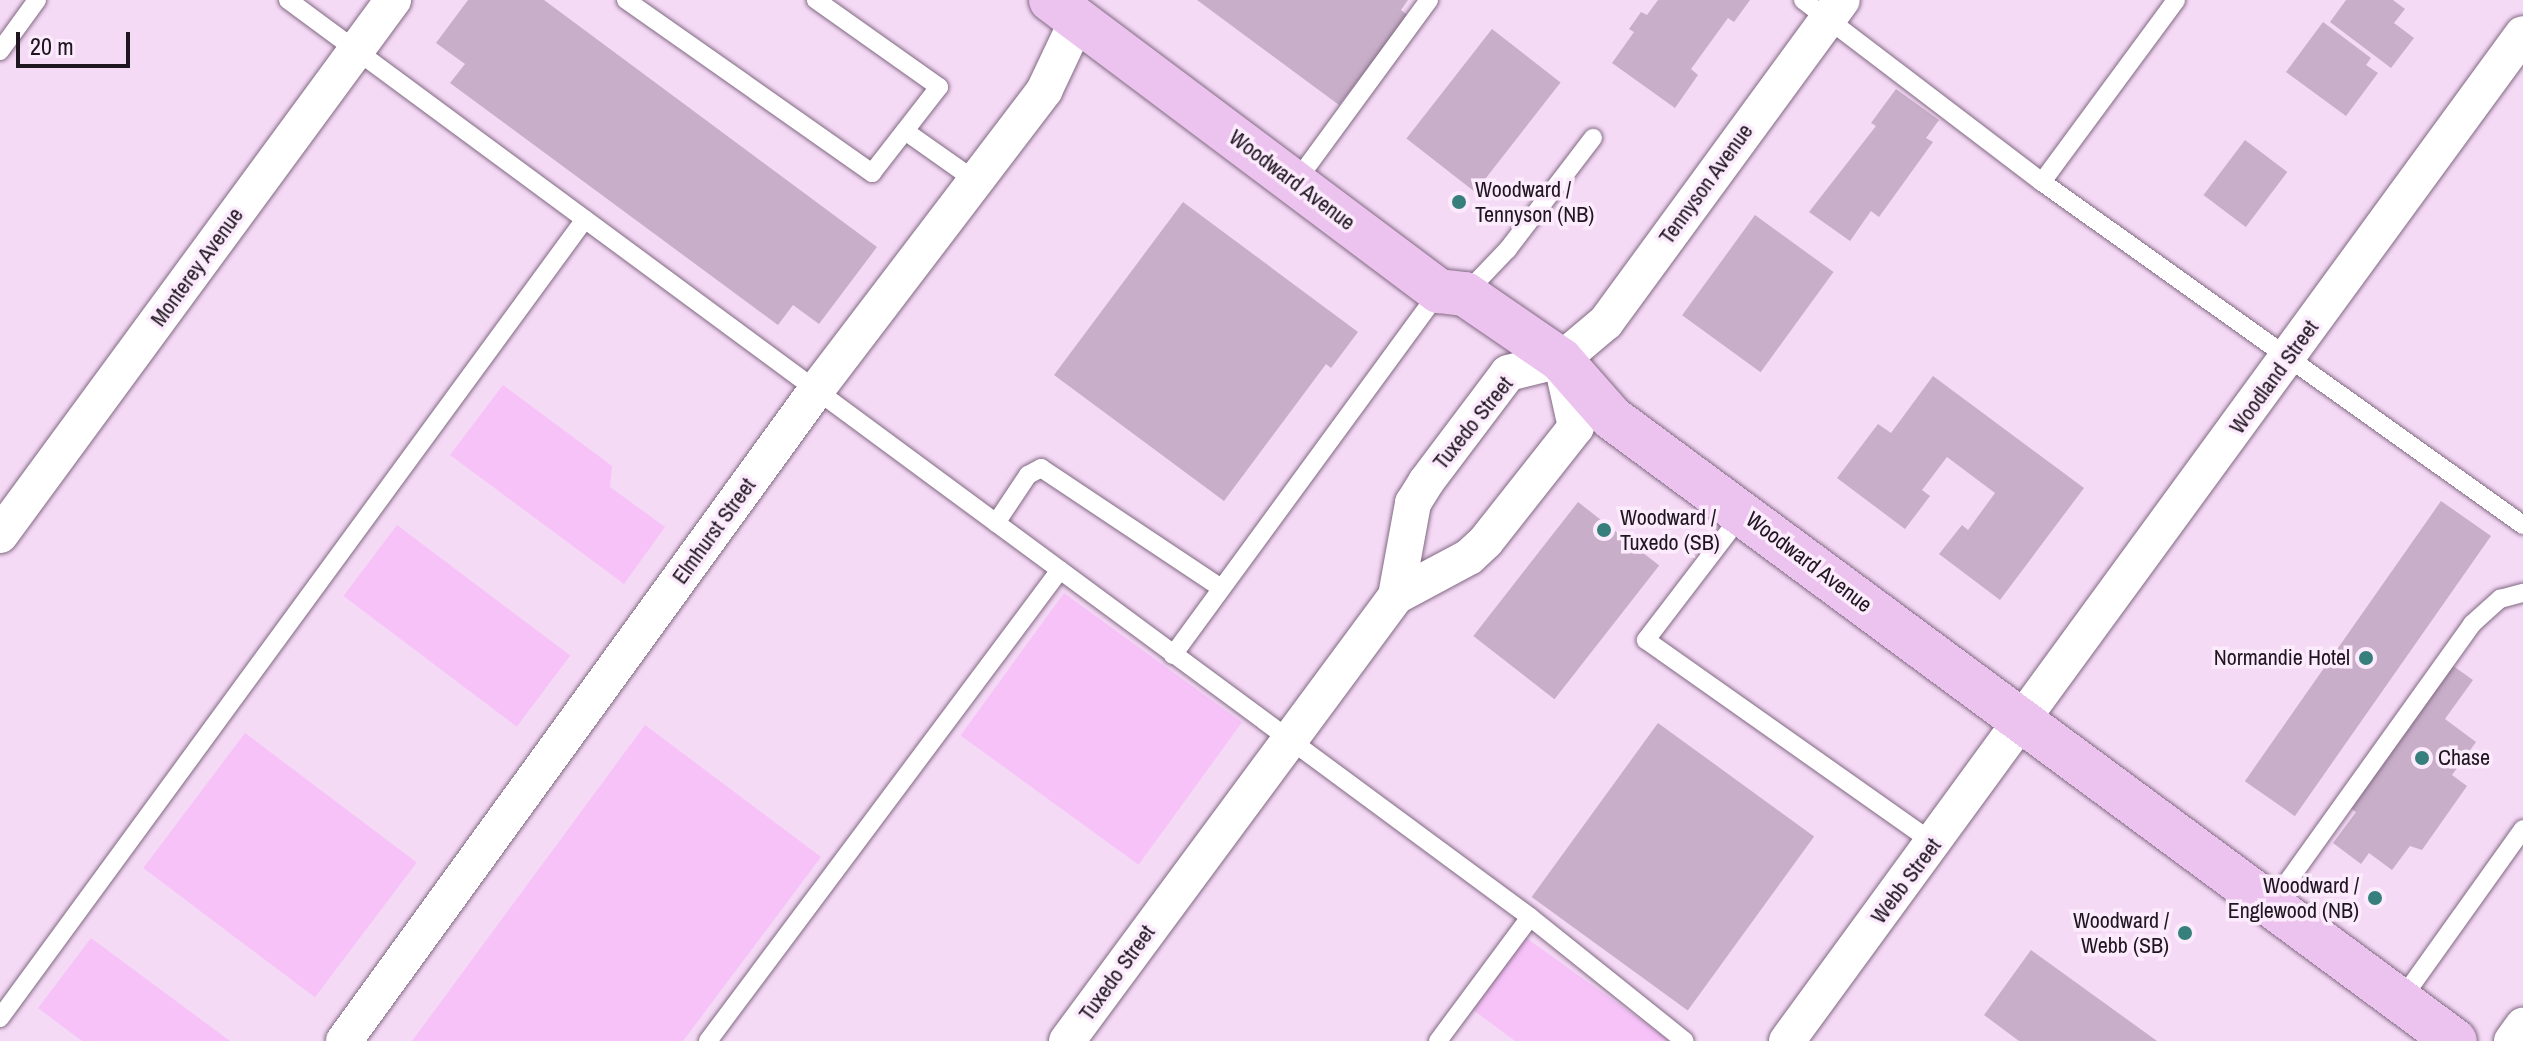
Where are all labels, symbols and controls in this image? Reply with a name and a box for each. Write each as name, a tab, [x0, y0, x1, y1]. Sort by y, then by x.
scale bar	[20, 16, 134, 66]
text: 20 m	[30, 30, 74, 62]
street label: Tennyson Avenue	[1653, 118, 1759, 250]
street label: Woodward Avenue	[1223, 124, 1361, 236]
place label: Woodward / Tennyson (NB)	[1475, 176, 1594, 228]
marker: Woodward / Tennyson (NB)	[1450, 193, 1468, 211]
street label: Monterey Avenue	[145, 202, 249, 332]
street label: Woodland Street	[2224, 315, 2324, 439]
street label: Tuxedo Street	[1428, 371, 1518, 475]
street label: Elmhurst Street	[667, 473, 761, 589]
place label: Woodward / Tuxedo (SB)	[1620, 504, 1720, 556]
street label: Woodward Avenue	[1740, 506, 1878, 618]
marker: Woodward / Tuxedo (SB)	[1595, 521, 1613, 539]
place label: Normandie Hotel	[2214, 645, 2350, 671]
marker: Normandie Hotel	[2357, 649, 2375, 667]
place label: Chase	[2438, 745, 2490, 771]
marker: Chase	[2413, 749, 2431, 767]
street label: Webb Street	[1865, 833, 1947, 929]
place label: Woodward / Englewood (NB)	[2228, 872, 2359, 924]
marker: Woodward / Englewood (NB)	[2366, 889, 2384, 907]
place label: Woodward / Webb (SB)	[2073, 907, 2169, 958]
street label: Tuxedo Street	[1073, 920, 1161, 1026]
marker: Woodward / Webb (SB)	[2176, 924, 2194, 942]

